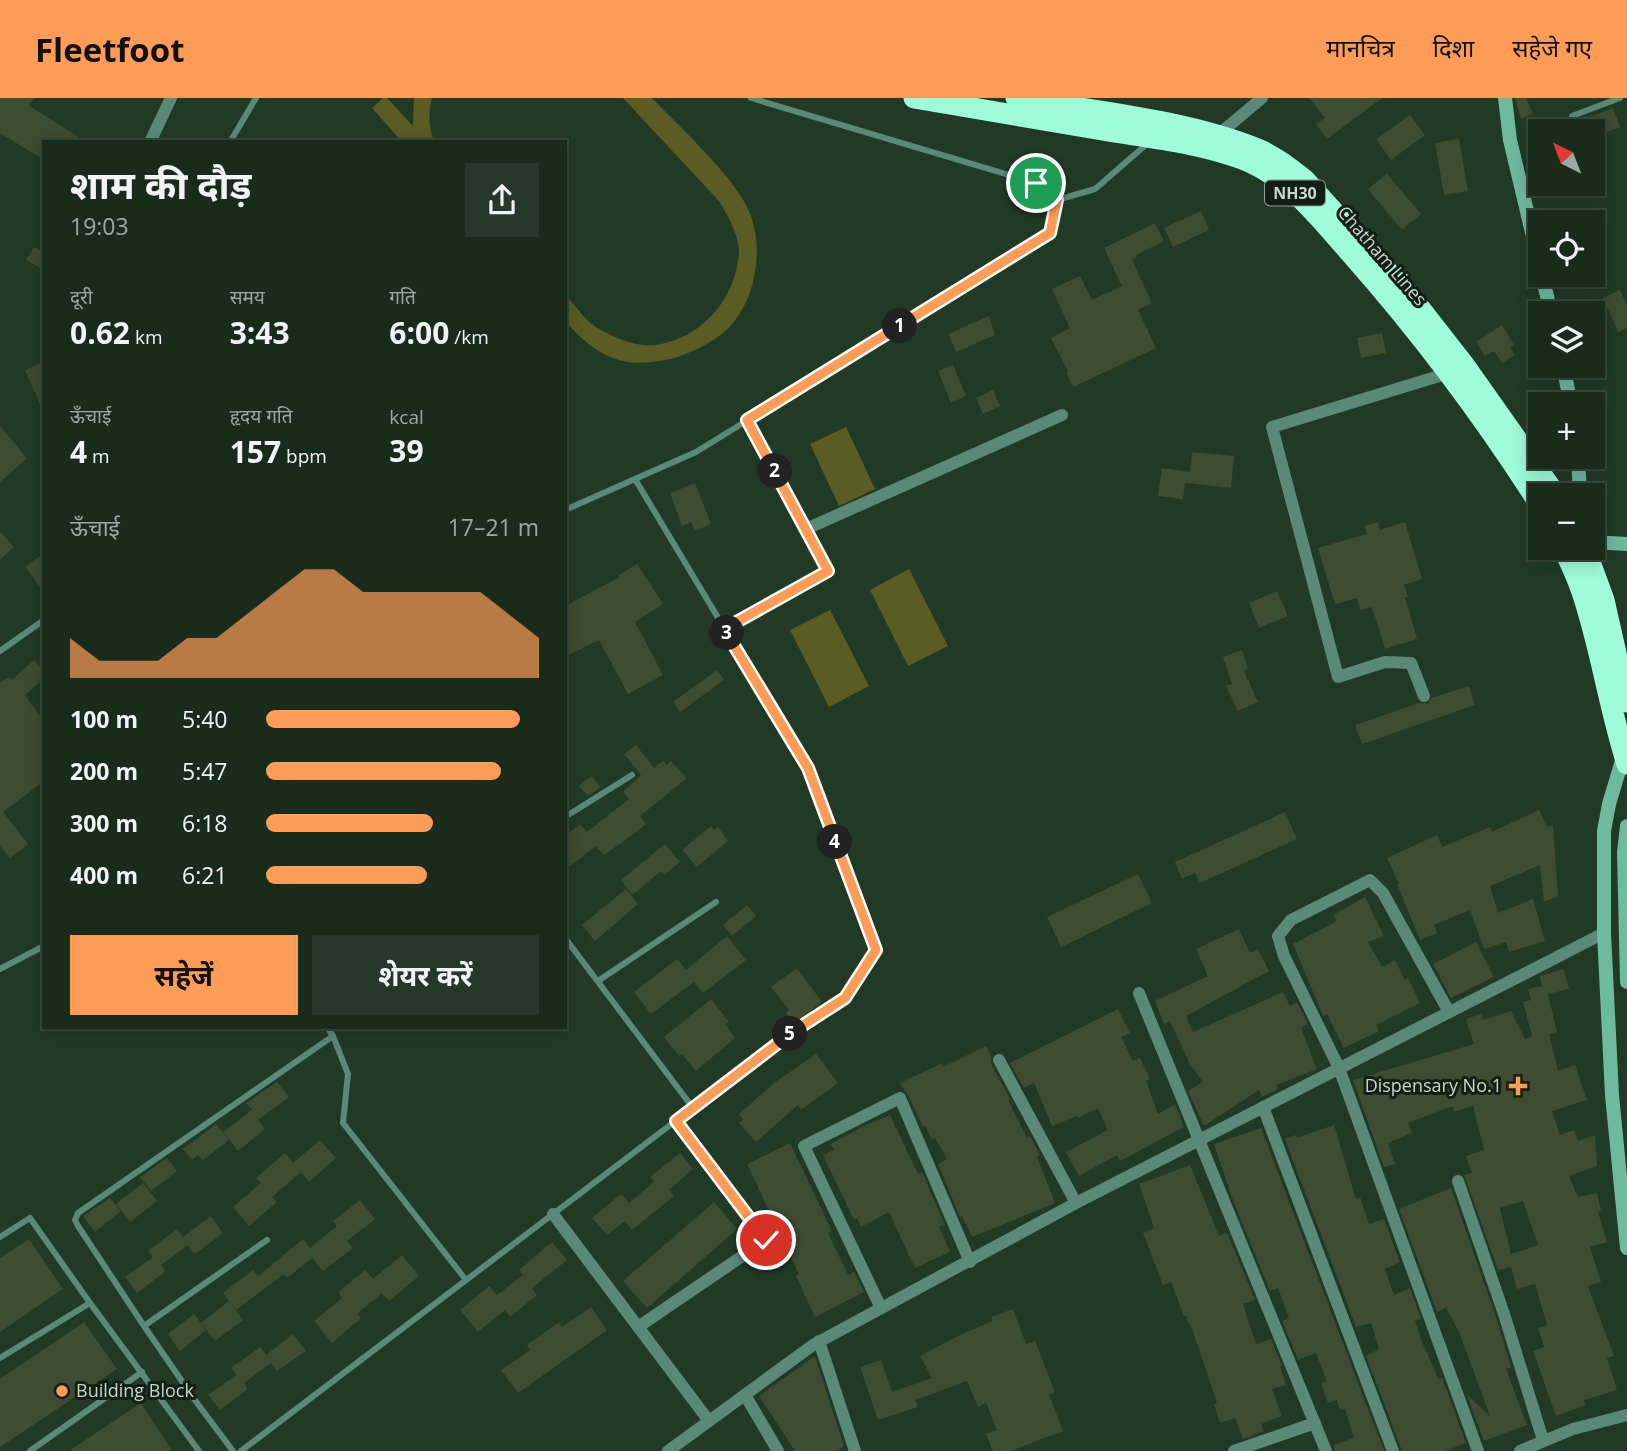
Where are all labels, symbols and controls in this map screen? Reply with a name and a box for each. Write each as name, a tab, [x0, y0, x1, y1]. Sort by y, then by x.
text: Fleetfoot	[35, 27, 184, 72]
text: मानचित्र	[1326, 31, 1395, 64]
text: दिशा	[1433, 31, 1474, 64]
text: सहेजे गए	[1512, 31, 1592, 64]
north arrow	[1528, 119, 1605, 196]
map controls	[1528, 119, 1605, 560]
pin	[1006, 153, 1066, 213]
text: शाम की दौड़	[70, 158, 251, 210]
button: share	[465, 163, 539, 237]
icon: arrive	[1017, 164, 1055, 202]
road number: NH30	[1265, 180, 1325, 206]
street label: Chatham Lines	[1333, 200, 1433, 310]
text: 19:03	[70, 210, 129, 242]
button: locate	[1528, 210, 1605, 287]
text: दूरी	[70, 284, 93, 310]
text: समय	[230, 284, 265, 310]
text: गति	[389, 284, 416, 310]
button: layers	[1528, 301, 1605, 378]
pin: 1	[883, 308, 918, 344]
text: 0.62	[70, 312, 130, 353]
text: 3:43	[230, 312, 290, 353]
text: 6:00	[389, 312, 449, 353]
text: 1	[894, 312, 905, 338]
text: km	[130, 324, 163, 350]
text: /km	[449, 324, 489, 350]
button: +	[1528, 392, 1605, 469]
text: ऊँचाई	[70, 403, 111, 429]
text: हृदय गति	[230, 403, 293, 429]
text: kcal	[389, 404, 424, 430]
text: 39	[389, 430, 424, 471]
text: 4	[70, 431, 87, 472]
text: 157	[230, 431, 281, 472]
text: m	[87, 443, 110, 469]
text: bpm	[281, 443, 327, 469]
pin: 2	[758, 454, 792, 488]
text: 2	[769, 457, 780, 483]
button: −	[1528, 483, 1605, 560]
text: ऊँचाई	[70, 511, 120, 543]
text: 17–21 m	[448, 511, 539, 543]
pin: 3	[710, 616, 744, 650]
text: 3	[721, 619, 732, 645]
text: 100 m	[70, 703, 138, 735]
text: 5:40	[182, 703, 228, 735]
text: 200 m	[70, 755, 138, 787]
text: 5:47	[182, 755, 228, 787]
text: 300 m	[70, 807, 138, 839]
text: 6:18	[182, 807, 228, 839]
pin: 4	[818, 824, 852, 860]
text: 4	[829, 828, 840, 854]
text: 400 m	[70, 859, 138, 891]
text: 6:21	[182, 859, 228, 891]
button: सहेजें	[70, 935, 298, 1015]
button: शेयर करें	[312, 935, 539, 1015]
pin: 5	[772, 1016, 808, 1052]
text: 5	[784, 1020, 795, 1046]
place label: Dispensary No.1	[1365, 1073, 1502, 1097]
marker: Dispensary No.1	[1508, 1076, 1528, 1096]
pin	[736, 1210, 796, 1270]
icon: check	[747, 1221, 785, 1259]
place label: Building Block	[76, 1378, 194, 1402]
marker: Building Block	[54, 1383, 70, 1399]

